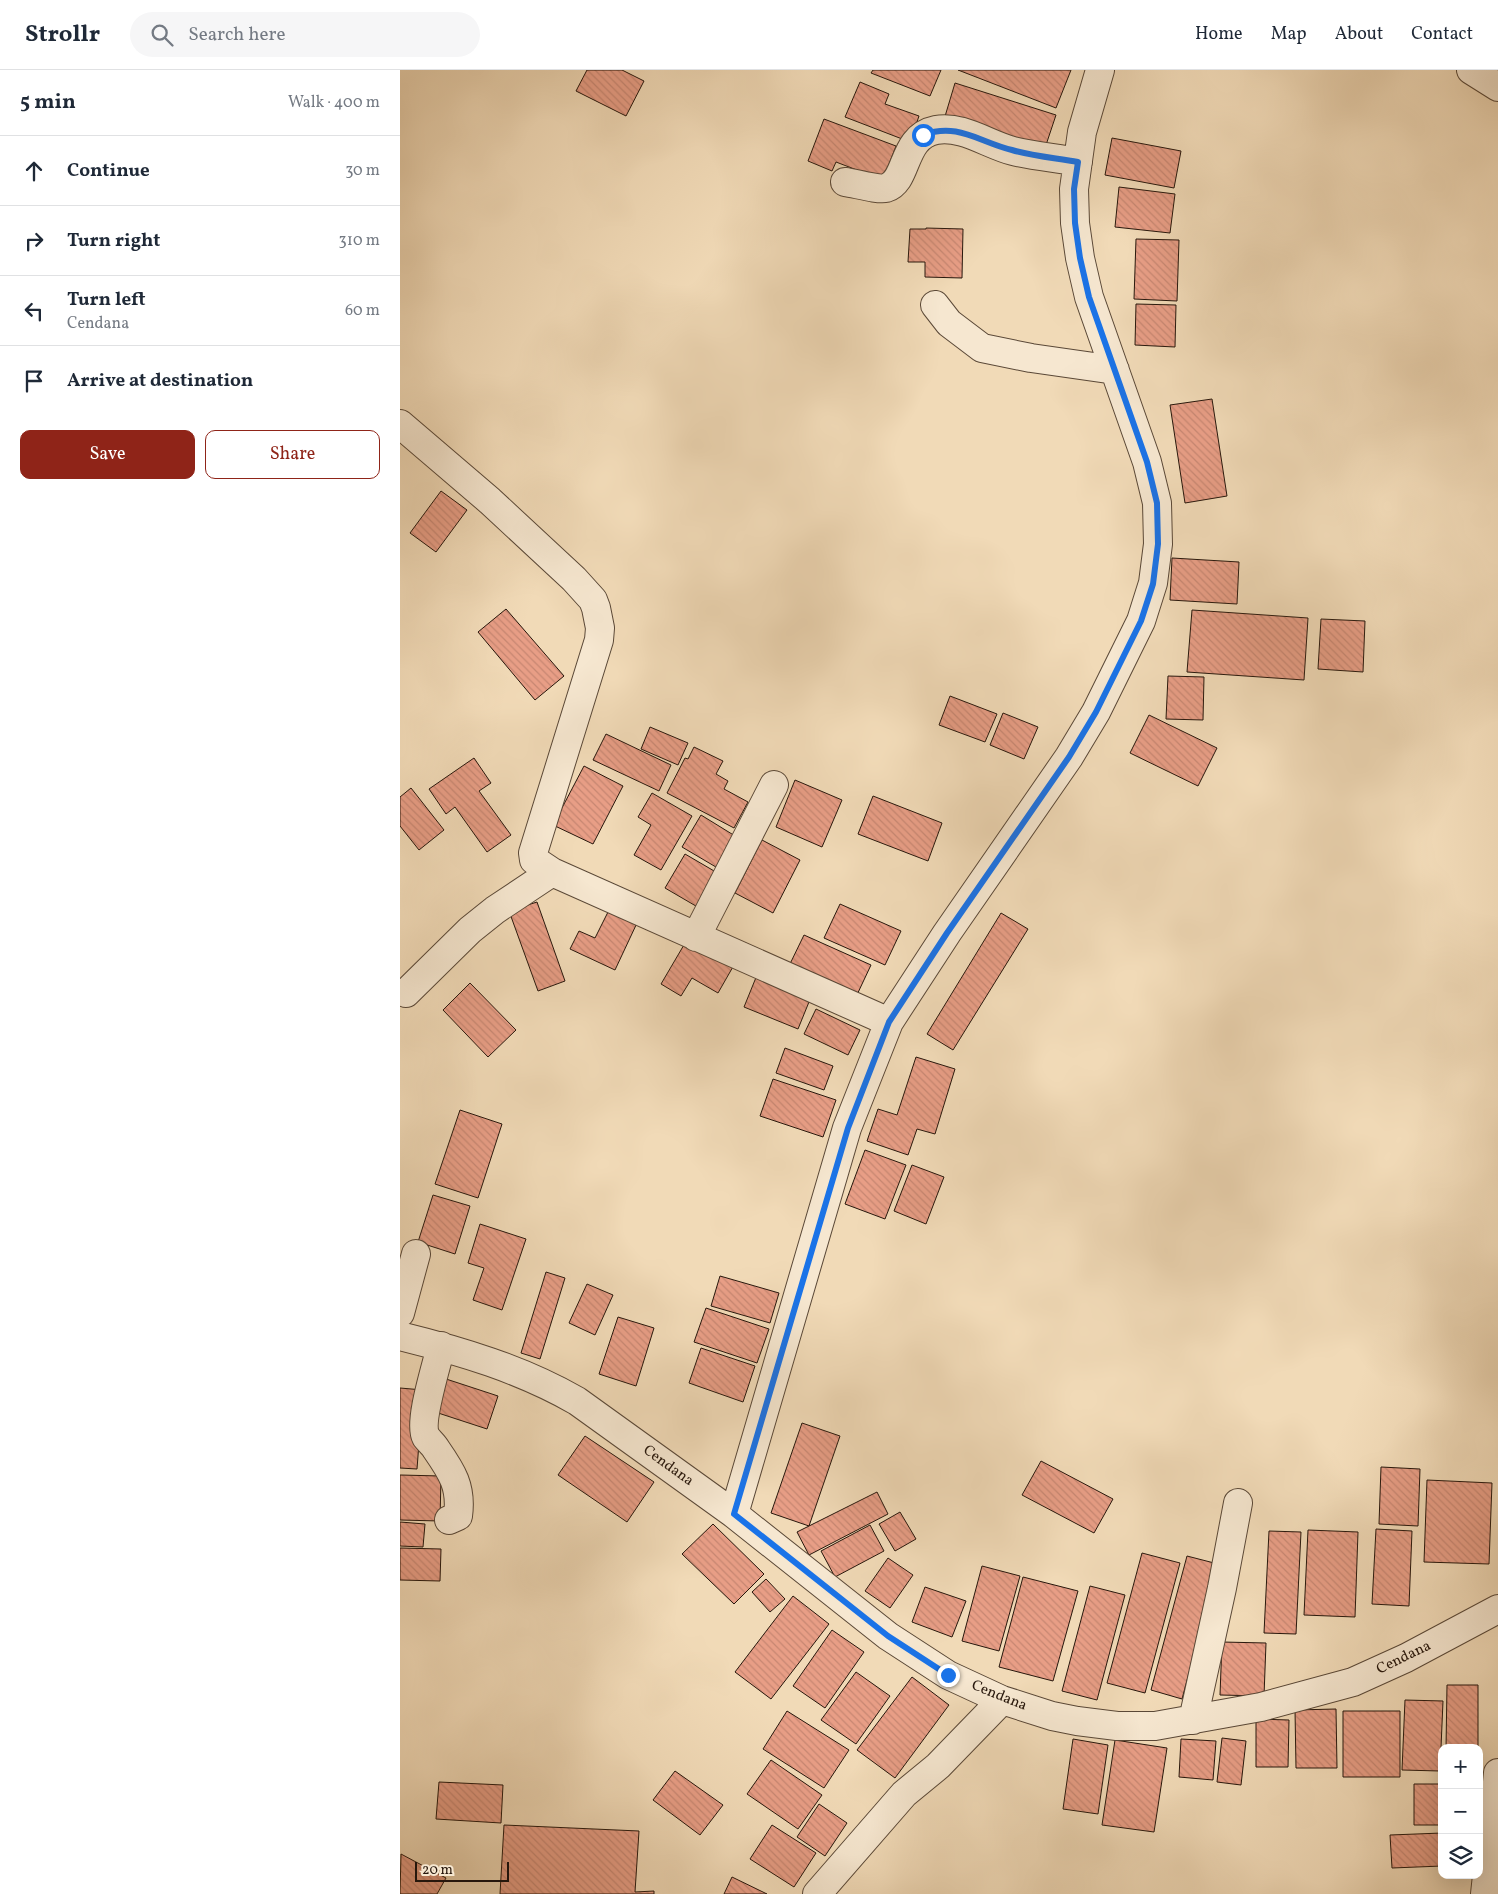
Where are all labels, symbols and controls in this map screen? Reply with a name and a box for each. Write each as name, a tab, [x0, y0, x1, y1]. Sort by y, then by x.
search box	[130, 12, 480, 57]
text: Strollr	[25, 18, 100, 52]
icon: search	[148, 21, 176, 49]
text: Search here	[188, 22, 286, 48]
text: Home	[1195, 22, 1243, 47]
text: Map	[1271, 22, 1307, 47]
text: About	[1335, 22, 1383, 47]
text: Contact	[1411, 22, 1473, 47]
text: 5 min	[20, 88, 76, 117]
text: Walk · 400 m	[288, 92, 380, 114]
route start	[912, 124, 935, 147]
icon: ahead	[20, 157, 48, 185]
text: Continue	[67, 158, 150, 184]
text: 30 m	[345, 160, 380, 182]
icon: right	[20, 227, 48, 255]
text: Turn right	[67, 228, 160, 254]
text: 310 m	[339, 230, 380, 252]
text: Turn left	[67, 287, 146, 313]
icon: left	[20, 297, 48, 325]
text: 60 m	[345, 300, 380, 322]
text: Cendana	[67, 313, 129, 335]
icon: arrive	[20, 367, 48, 395]
text: Arrive at destination	[67, 368, 253, 394]
button: Save	[20, 430, 195, 479]
button: Share	[205, 430, 380, 479]
street label: Cendana	[638, 1440, 698, 1492]
street label: Cendana	[1373, 1636, 1435, 1680]
route end	[937, 1664, 960, 1687]
street label: Cendana	[968, 1675, 1030, 1717]
map controls	[1438, 1744, 1483, 1879]
button: +	[1438, 1744, 1483, 1789]
button: −	[1438, 1789, 1483, 1834]
button: layers	[1438, 1834, 1483, 1879]
scale bar	[415, 1859, 509, 1882]
text: 20 m	[422, 1861, 453, 1880]

